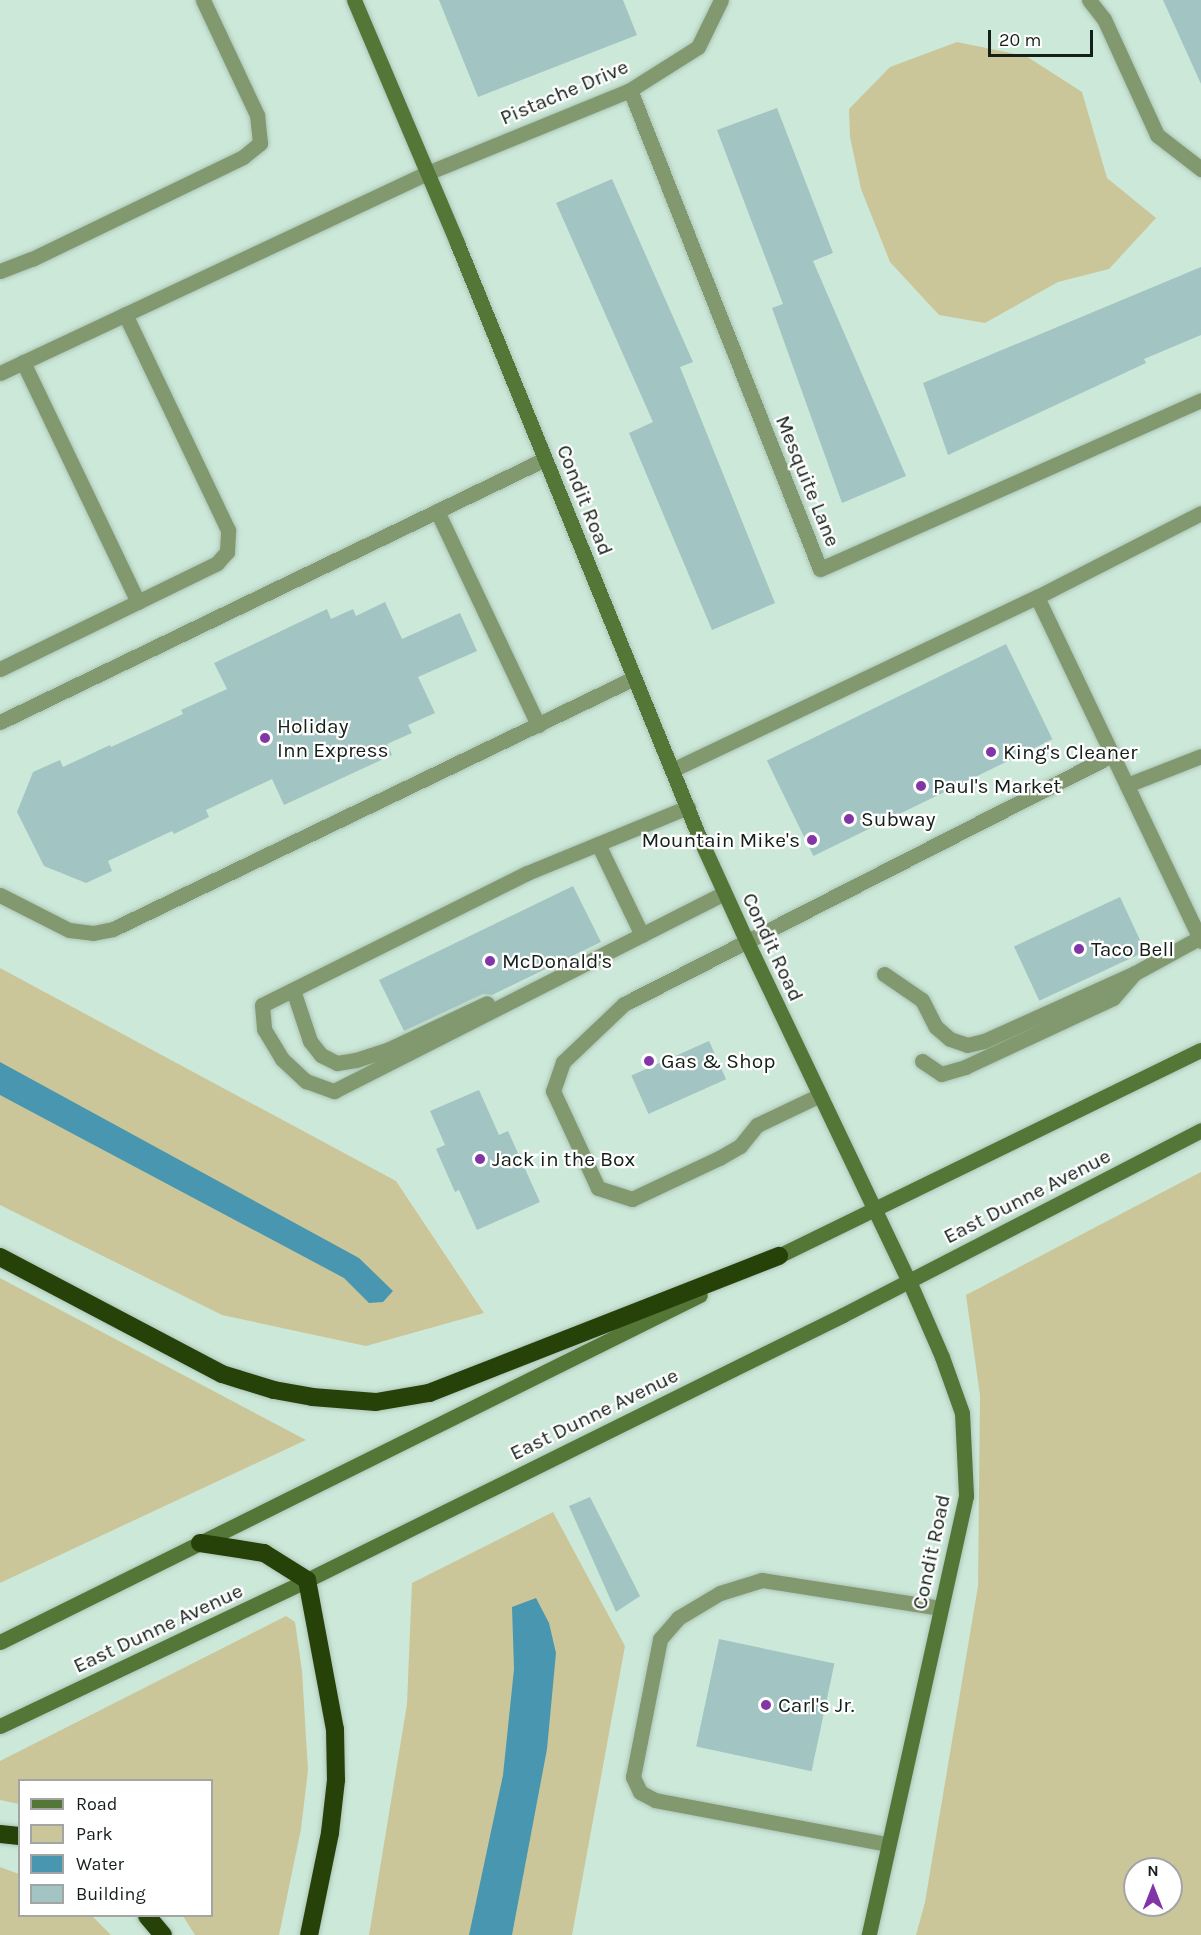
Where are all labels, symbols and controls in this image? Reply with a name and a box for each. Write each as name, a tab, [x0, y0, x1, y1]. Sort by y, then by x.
scale bar	[991, 18, 1096, 56]
text: 20 m	[999, 29, 1041, 51]
street label: Pistache Drive	[496, 54, 632, 130]
street label: Mesquite Lane	[770, 412, 846, 550]
street label: Condit Road	[551, 441, 619, 559]
place label: Holiday Inn Express	[277, 713, 388, 763]
marker: Holiday Inn Express	[258, 731, 272, 745]
place label: King's Cleaner	[1003, 739, 1138, 765]
marker: King's Cleaner	[984, 745, 998, 759]
place label: Paul's Market	[933, 773, 1061, 799]
marker: Paul's Market	[914, 779, 928, 793]
place label: Subway	[861, 806, 935, 832]
marker: Subway	[842, 812, 856, 826]
place label: Mountain Mike's	[641, 827, 800, 853]
marker: Mountain Mike's	[805, 833, 819, 847]
street label: Condit Road	[737, 889, 809, 1005]
place label: Taco Bell	[1091, 936, 1174, 962]
marker: Taco Bell	[1072, 942, 1086, 956]
place label: McDonald's	[502, 948, 612, 974]
marker: McDonald's	[483, 954, 497, 968]
place label: Gas & Shop	[661, 1048, 775, 1074]
marker: Gas & Shop	[642, 1054, 656, 1068]
street label: East Dunne Avenue	[939, 1143, 1115, 1249]
place label: Jack in the Box	[492, 1146, 635, 1172]
marker: Jack in the Box	[473, 1152, 487, 1166]
street label: East Dunne Avenue	[506, 1362, 682, 1466]
street label: Condit Road	[907, 1492, 955, 1612]
street label: East Dunne Avenue	[69, 1578, 247, 1678]
place label: Carl's Jr.	[778, 1692, 855, 1718]
marker: Carl's Jr.	[759, 1698, 773, 1712]
legend	[18, 1779, 213, 1917]
text: Road	[76, 1793, 117, 1815]
text: Park	[76, 1823, 113, 1845]
text: Water	[76, 1853, 124, 1875]
north arrow	[1123, 1857, 1183, 1917]
text: N	[1147, 1861, 1159, 1880]
text: Building	[76, 1883, 146, 1905]

